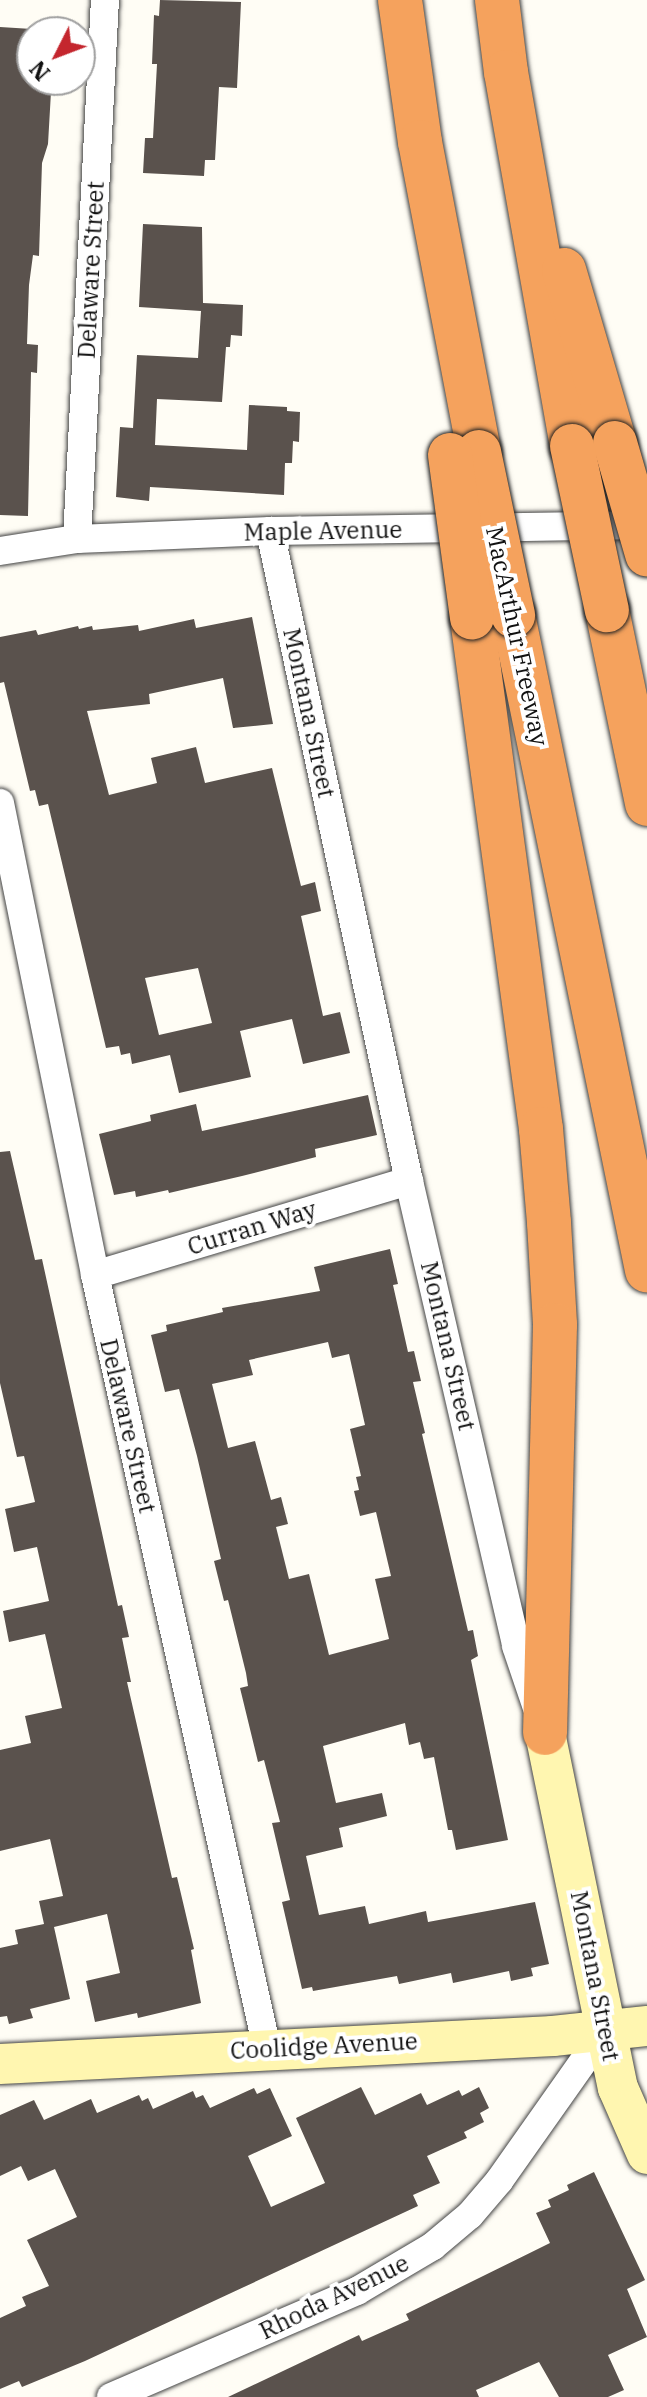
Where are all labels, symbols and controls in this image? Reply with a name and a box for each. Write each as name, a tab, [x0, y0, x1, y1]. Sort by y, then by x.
north arrow	[16, 16, 96, 96]
text: N	[23, 55, 56, 87]
street label: Delaware Street	[72, 180, 110, 360]
street label: Maple Avenue	[243, 515, 403, 547]
street label: MacArthur Freeway	[480, 524, 554, 748]
street label: Montana Street	[277, 625, 341, 801]
street label: Curran Way	[184, 1195, 320, 1261]
street label: Montana Street	[415, 1259, 481, 1433]
street label: Delaware Street	[94, 1336, 162, 1516]
street label: Montana Street	[564, 1888, 626, 2064]
street label: Coolidge Avenue	[230, 2027, 418, 2065]
street label: Rhoda Avenue	[255, 2248, 413, 2346]

